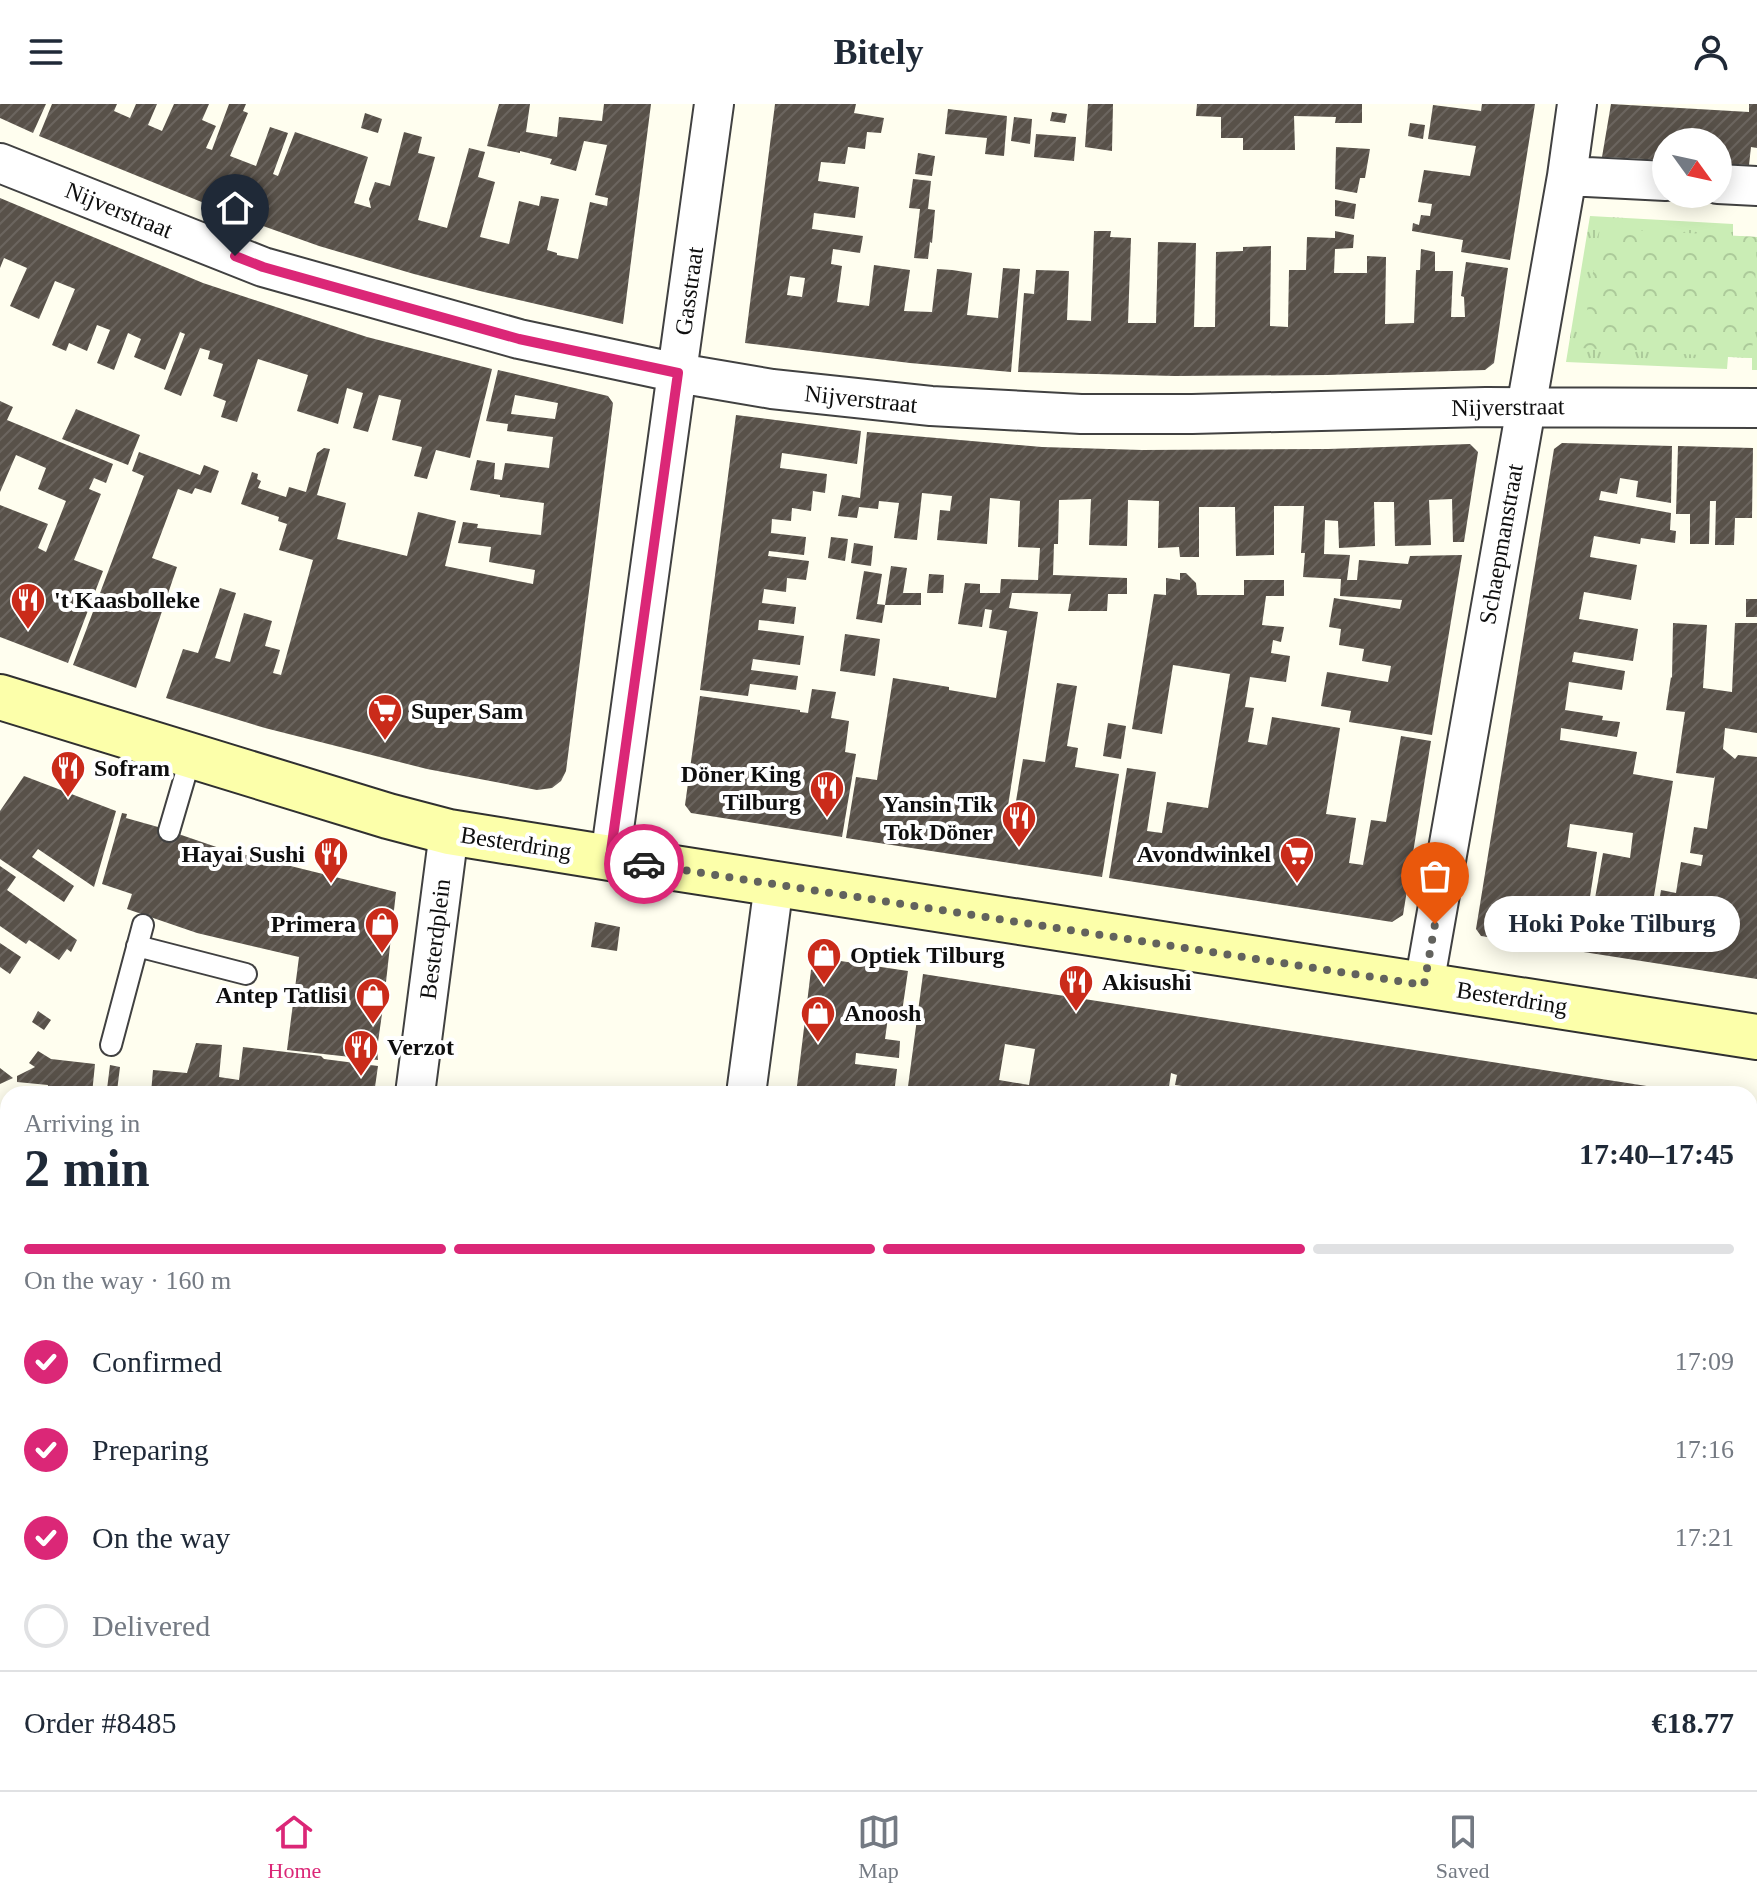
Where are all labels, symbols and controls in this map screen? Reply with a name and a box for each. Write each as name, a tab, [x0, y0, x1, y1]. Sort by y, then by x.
icon: menu	[24, 30, 68, 74]
icon: person	[1689, 30, 1733, 74]
text: Bitely	[834, 32, 923, 72]
north arrow	[1652, 128, 1732, 208]
map controls	[1652, 128, 1732, 208]
pin	[201, 174, 269, 256]
street label: Nijverstraat	[62, 177, 177, 243]
icon: home	[213, 186, 257, 230]
street label: Gasstraat	[670, 245, 708, 337]
street label: Nijverstraat	[803, 380, 919, 418]
street label: Nijverstraat	[1451, 393, 1565, 421]
street label: Schaepmanstraat	[1474, 461, 1528, 626]
restaurant icon: 't Kaasbolleke	[9, 581, 47, 631]
place label: 't Kaasbolleke	[54, 587, 200, 613]
supermarket icon: Super Sam	[366, 692, 404, 742]
place label: Super Sam	[411, 698, 523, 724]
restaurant icon: Sofram	[49, 749, 87, 799]
place label: Sofram	[94, 755, 170, 781]
place label: Döner King Tilburg	[681, 761, 801, 815]
restaurant icon: Döner King Tilburg	[808, 769, 846, 819]
place label: Yansin Tik Tok Döner	[882, 791, 994, 845]
restaurant icon: Yansin Tik Tok Döner	[1000, 799, 1038, 849]
street label: Besterdring	[459, 821, 573, 865]
courier	[604, 824, 684, 904]
restaurant icon: Hayai Sushi	[312, 835, 350, 885]
supermarket icon: Avondwinkel	[1278, 835, 1316, 885]
place label: Hayai Sushi	[182, 841, 305, 867]
place label: Avondwinkel	[1137, 841, 1271, 867]
icon: car	[622, 842, 666, 886]
pin	[1401, 842, 1469, 924]
icon: bag	[1413, 854, 1457, 898]
street label: Besterdplein	[415, 877, 455, 1001]
callout: Hoki Poke Tilburg	[1483, 896, 1739, 952]
shop icon: Primera	[363, 905, 401, 955]
text: Hoki Poke Tilburg	[1508, 909, 1716, 938]
place label: Primera	[271, 911, 356, 937]
shop icon: Optiek Tilburg	[805, 936, 843, 986]
place label: Optiek Tilburg	[850, 942, 1005, 968]
restaurant icon: Akisushi	[1057, 963, 1095, 1013]
place label: Akisushi	[1102, 969, 1192, 995]
shop icon: Antep Tatlisi	[354, 976, 392, 1026]
street label: Besterdring	[1455, 976, 1569, 1020]
place label: Antep Tatlisi	[216, 982, 347, 1008]
shop icon: Anoosh	[799, 994, 837, 1044]
place label: Anoosh	[844, 1000, 921, 1026]
restaurant icon: Verzot	[342, 1028, 380, 1078]
place label: Verzot	[387, 1034, 454, 1060]
text: Arriving in	[24, 1109, 140, 1138]
text: 17:40–17:45	[1579, 1137, 1734, 1170]
text: 2 min	[24, 1140, 150, 1197]
text: On the way · 160 m	[24, 1266, 231, 1295]
icon: check	[24, 1340, 68, 1384]
text: Confirmed	[92, 1345, 222, 1378]
text: 17:09	[1675, 1347, 1734, 1376]
icon: check	[24, 1428, 68, 1472]
text: Preparing	[92, 1433, 209, 1466]
text: 17:16	[1675, 1435, 1734, 1464]
icon: check	[24, 1516, 68, 1560]
text: On the way	[92, 1521, 230, 1554]
text: 17:21	[1675, 1523, 1734, 1552]
text: Delivered	[92, 1609, 210, 1642]
text: Order #8485	[24, 1706, 176, 1739]
text: €18.77	[1652, 1706, 1734, 1739]
tab: Home	[268, 1810, 321, 1884]
tab: Map	[857, 1810, 901, 1884]
tab: Saved	[1436, 1810, 1489, 1884]

